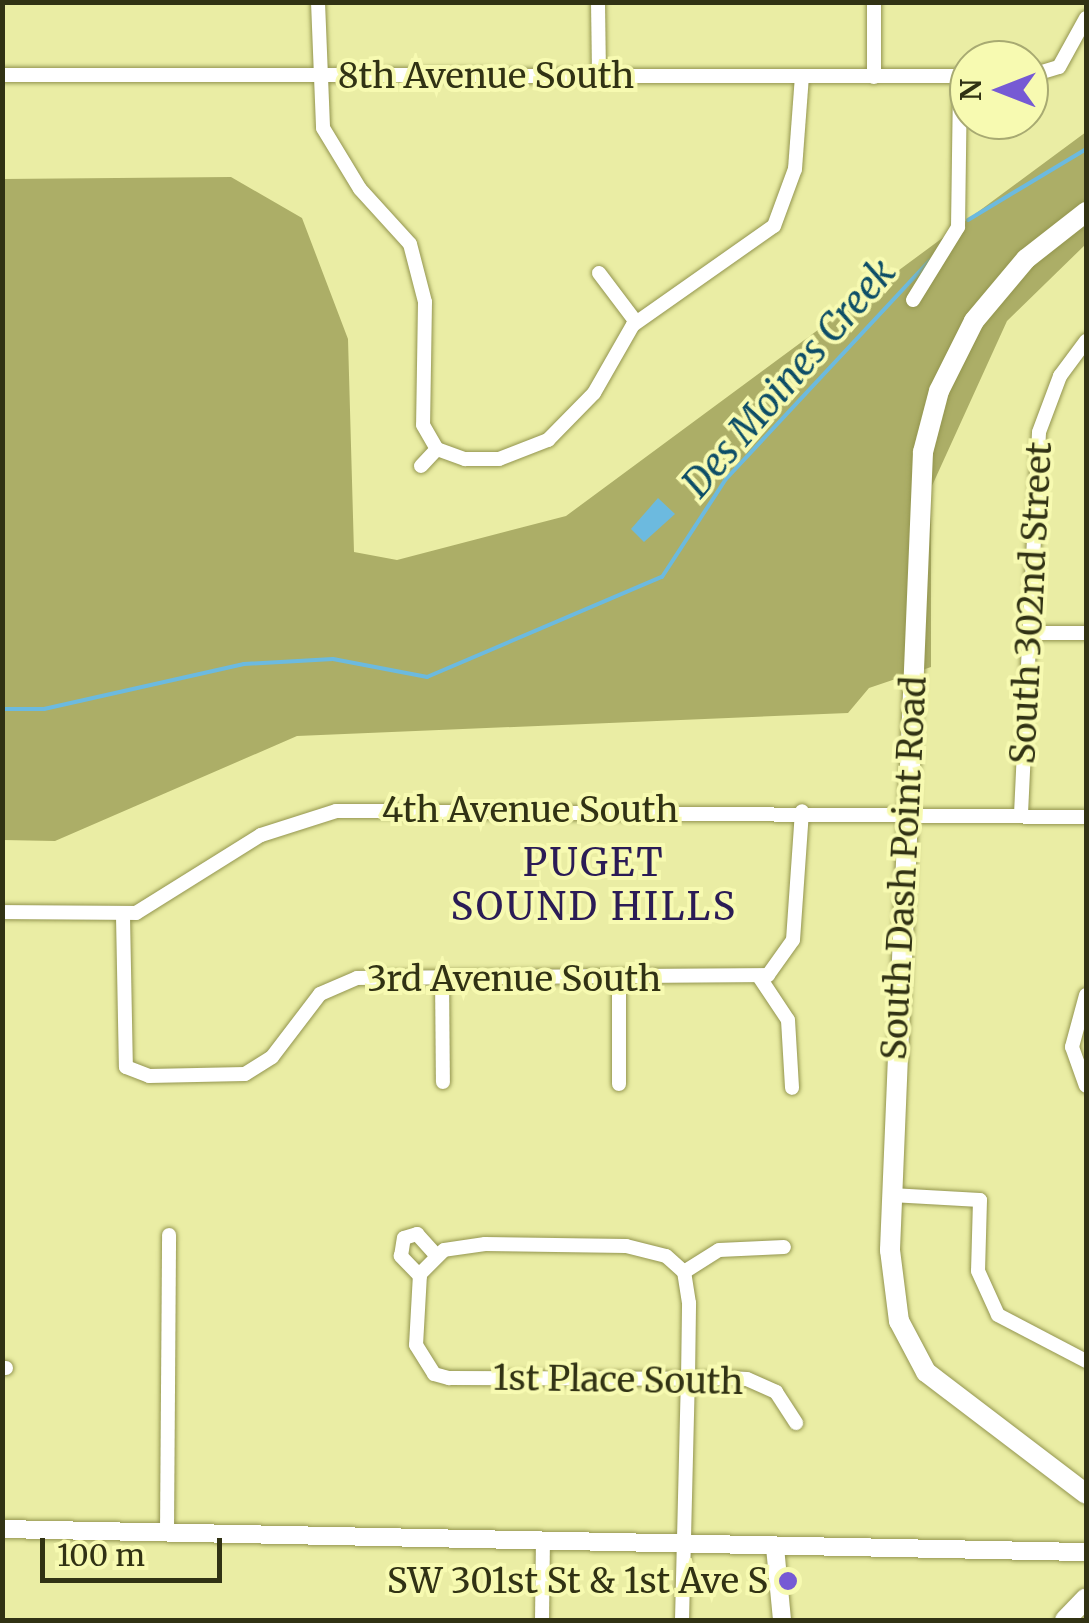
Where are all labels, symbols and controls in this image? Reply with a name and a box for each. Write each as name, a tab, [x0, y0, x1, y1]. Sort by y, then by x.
north arrow	[949, 40, 1049, 140]
street label: 8th Avenue South	[338, 55, 634, 97]
text: N	[953, 79, 989, 101]
water label: Des Moines Creek	[673, 250, 905, 506]
street label: South 302nd Street	[1002, 441, 1060, 765]
street label: South Dash Point Road	[873, 675, 935, 1061]
street label: 4th Avenue South	[382, 789, 678, 831]
district label: PUGET SOUND HILLS	[450, 840, 738, 929]
street label: 3rd Avenue South	[367, 958, 661, 1000]
street label: 1st Place South	[492, 1357, 744, 1403]
scale bar	[45, 1518, 228, 1580]
text: 100 m	[57, 1536, 145, 1574]
place label: SW 301st St & 1st Ave S	[387, 1560, 768, 1602]
marker: SW 301st St & 1st Ave S	[777, 1570, 799, 1592]

